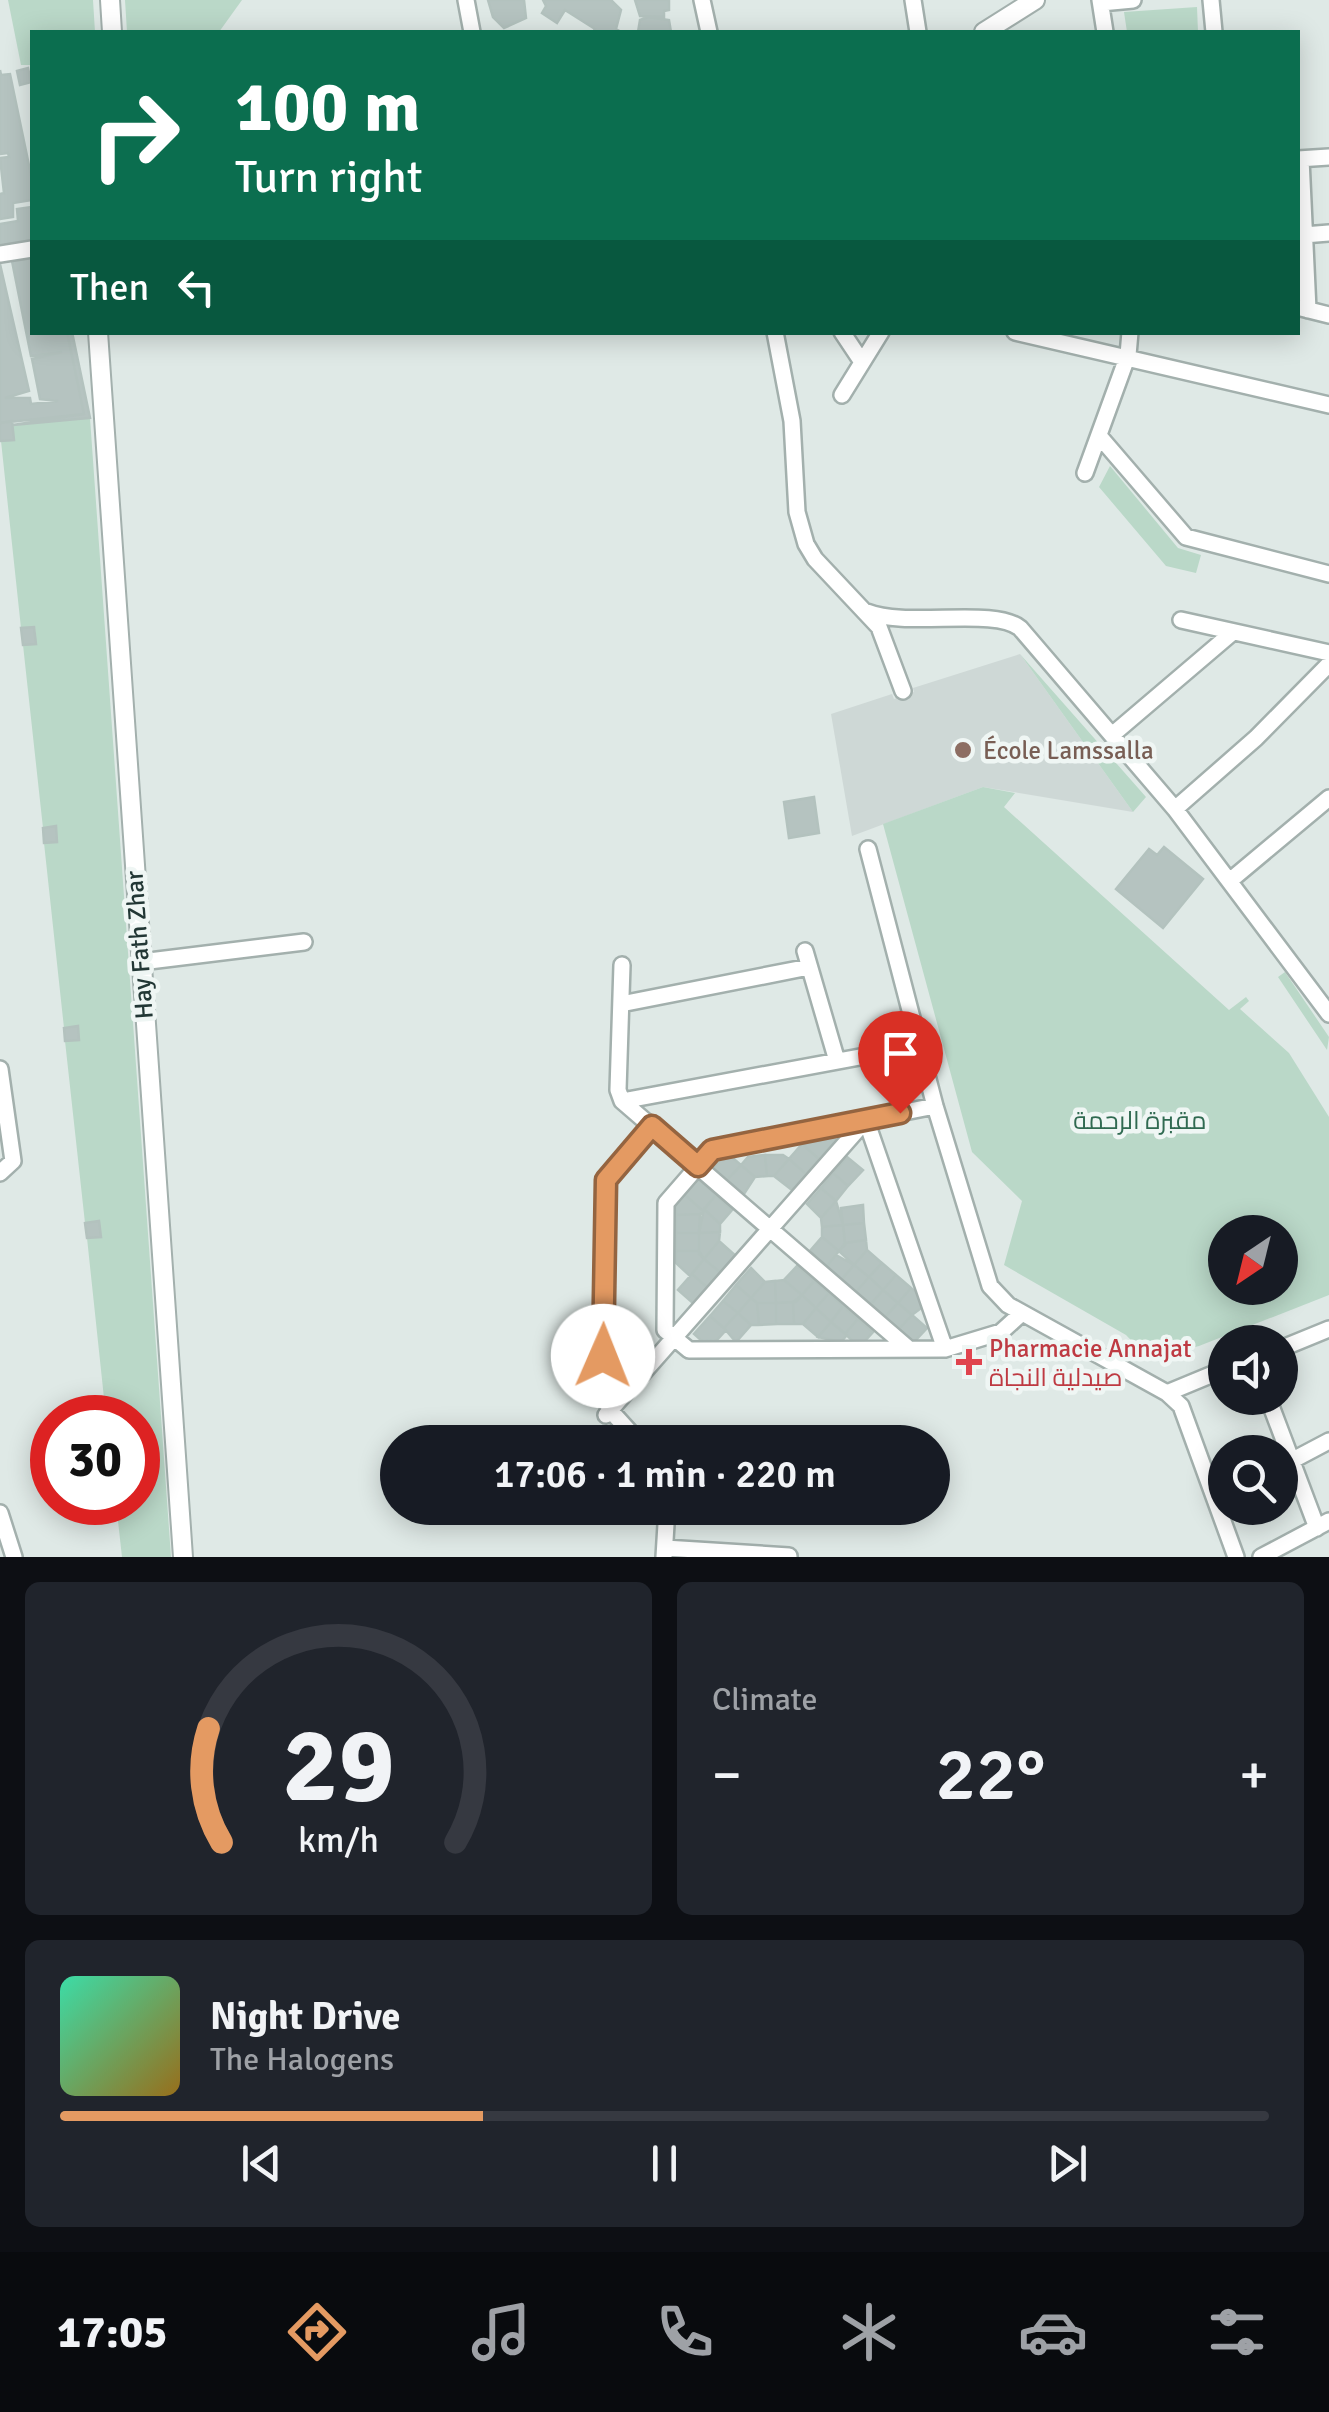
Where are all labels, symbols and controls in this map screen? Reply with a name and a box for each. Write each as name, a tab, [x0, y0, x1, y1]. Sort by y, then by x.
text: 100 m	[235, 64, 420, 150]
icon: right	[70, 70, 200, 200]
text: Turn right	[235, 150, 423, 205]
icon: left	[169, 260, 224, 315]
text: Then	[70, 264, 149, 311]
place label: École Lamssalla	[983, 735, 1154, 766]
marker: École Lamssalla	[952, 739, 974, 761]
street label: Hay Fath Zhar	[118, 869, 160, 1020]
pin	[858, 1011, 943, 1114]
icon: arrive	[873, 1026, 928, 1081]
park label: مقبرة الرحمة	[1073, 1105, 1207, 1136]
north arrow	[1208, 1215, 1298, 1305]
map controls	[1208, 1215, 1298, 1525]
position arrow	[551, 1304, 655, 1408]
button: sound	[1208, 1325, 1298, 1415]
place label: Pharmacie Annajat صيدلية النجاة	[989, 1333, 1192, 1393]
marker: Pharmacie Annajat صيدلية النجاة	[958, 1351, 980, 1373]
speed limit sign: 30	[30, 1395, 160, 1525]
button: search	[1208, 1435, 1298, 1525]
text: 17:06 · 1 min · 220 m	[494, 1451, 836, 1498]
text: Climate	[712, 1680, 818, 1719]
text: 29	[282, 1702, 395, 1830]
text: 22°	[936, 1728, 1045, 1821]
text: −	[712, 1741, 742, 1809]
text: +	[1239, 1741, 1269, 1809]
text: km/h	[298, 1818, 379, 1862]
text: Night Drive	[210, 1993, 400, 2040]
text: The Halogens	[210, 2040, 394, 2079]
icon: previous	[234, 2136, 289, 2191]
icon: pause	[637, 2136, 692, 2191]
icon: next	[1040, 2136, 1095, 2191]
icon: directions	[282, 2297, 352, 2367]
icon: music	[466, 2297, 536, 2367]
icon: phone	[650, 2297, 720, 2367]
icon: climate	[834, 2297, 904, 2367]
icon: car	[1018, 2297, 1088, 2367]
icon: filters	[1202, 2297, 1272, 2367]
text: 17:05	[57, 2305, 167, 2360]

